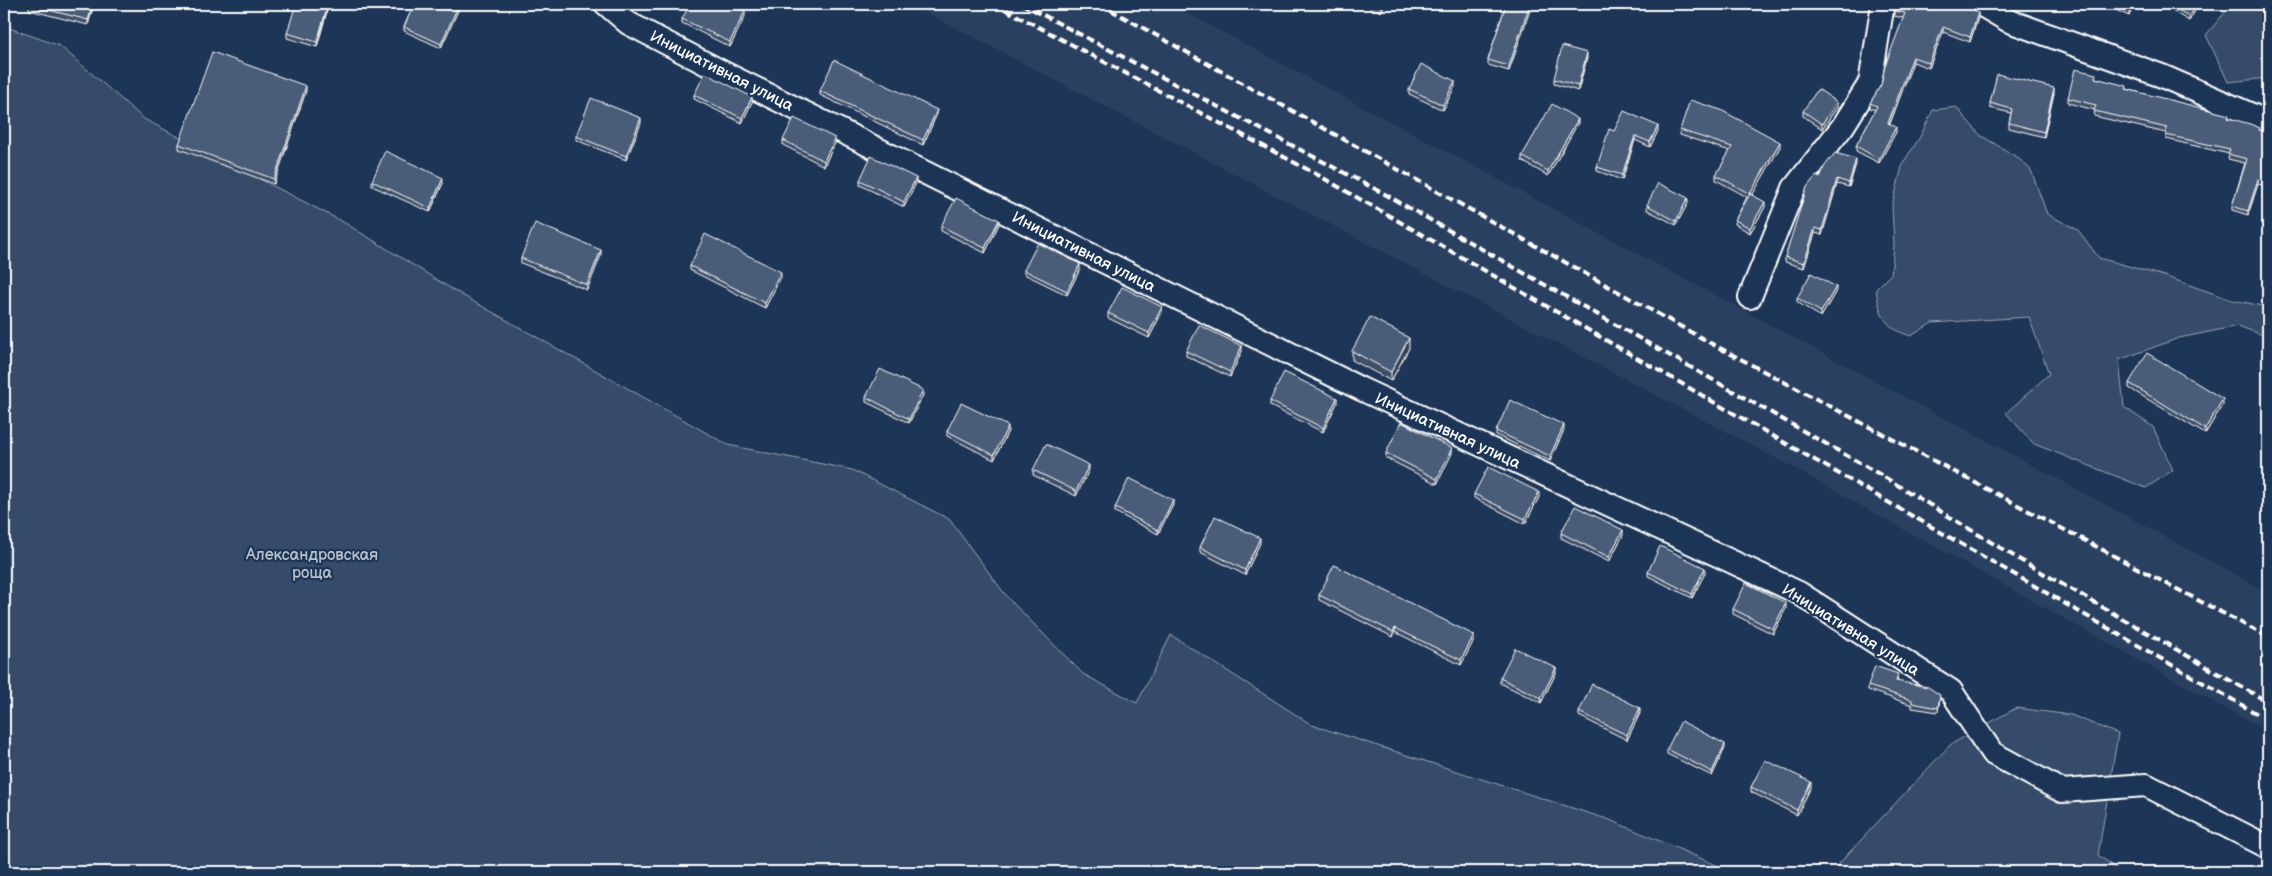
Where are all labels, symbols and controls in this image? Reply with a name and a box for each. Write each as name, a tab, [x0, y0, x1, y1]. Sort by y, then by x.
street label: Инициативная улица	[646, 27, 797, 116]
street label: Инициативная улица	[1008, 208, 1159, 297]
street label: Инициативная улица	[1372, 389, 1524, 474]
park label: Александровская роща	[245, 546, 378, 583]
street label: Инициативная улица	[1778, 580, 1923, 681]

